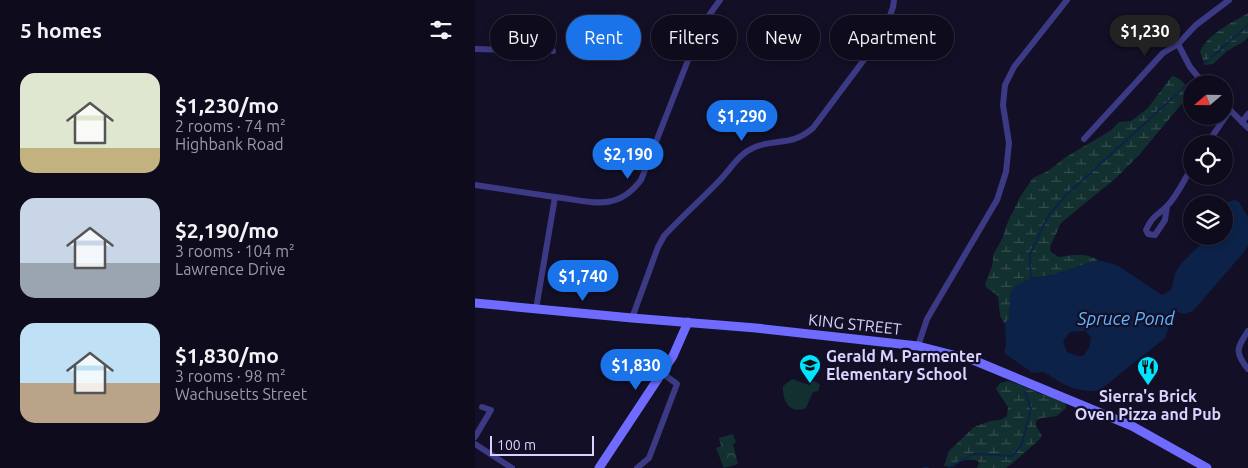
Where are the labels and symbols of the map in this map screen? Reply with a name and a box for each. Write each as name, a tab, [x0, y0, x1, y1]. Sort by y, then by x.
pin: $1,230	[1104, 15, 1186, 57]
north arrow	[1183, 75, 1233, 125]
pin: $1,290	[701, 100, 783, 142]
pin: $2,190	[587, 138, 669, 180]
pin: $1,740	[542, 260, 624, 302]
water label: Spruce Pond	[1076, 308, 1175, 328]
street label: KING STREET	[808, 310, 903, 338]
place label: Gerald M. Parmenter Elementary School	[826, 347, 982, 383]
pin: $1,830	[595, 348, 677, 391]
school or university icon: Gerald M. Parmenter Elementary School	[798, 353, 822, 384]
restaurant icon: Sierra's Brick Oven Pizza and Pub	[1136, 355, 1160, 386]
place label: Sierra's Brick Oven Pizza and Pub	[1075, 387, 1221, 423]
scale bar	[490, 433, 594, 456]

